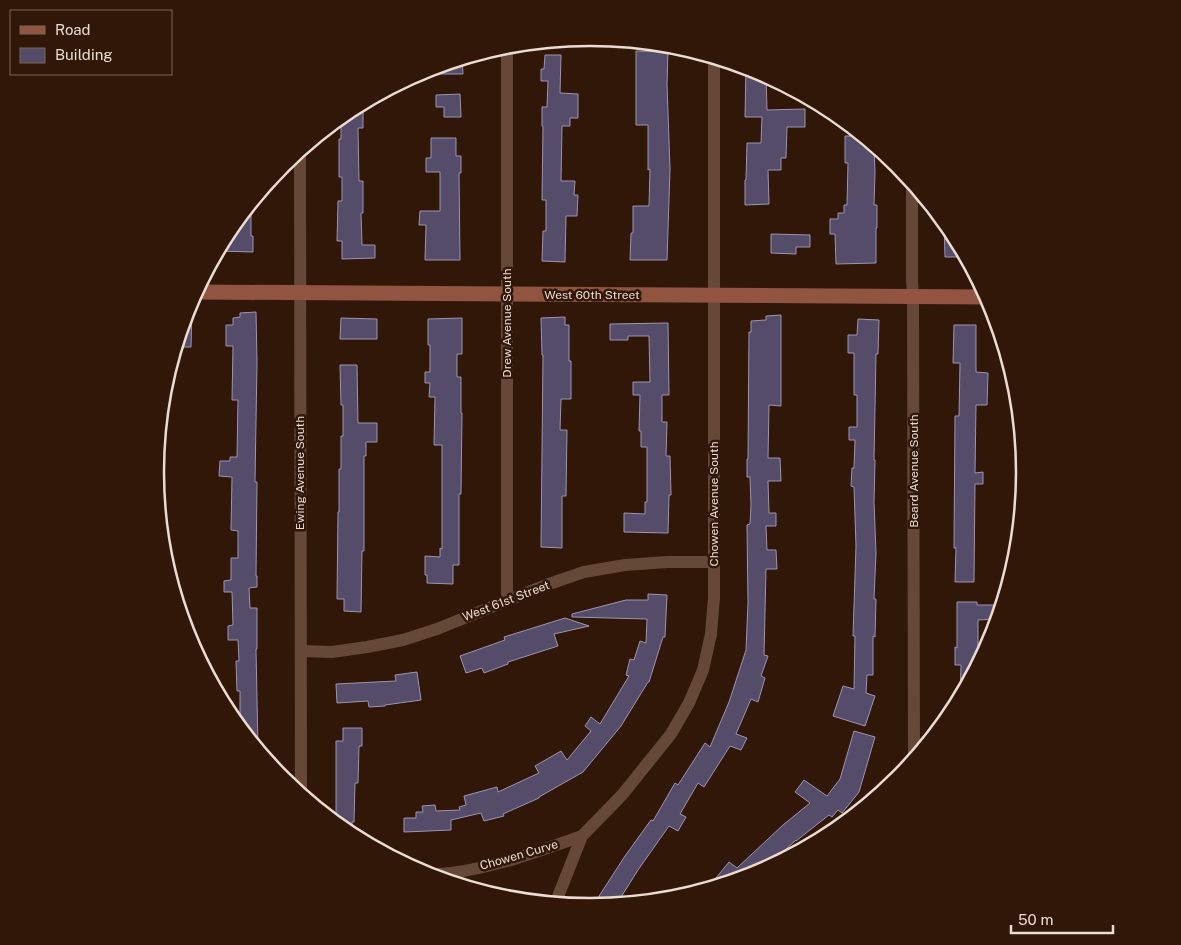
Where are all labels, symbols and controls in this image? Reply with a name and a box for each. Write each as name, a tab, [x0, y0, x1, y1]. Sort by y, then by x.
legend	[10, 10, 172, 75]
text: Road	[55, 21, 91, 38]
text: Building	[55, 46, 113, 63]
street label: Drew Avenue South	[500, 268, 514, 378]
street label: West 60th Street	[544, 288, 640, 302]
street label: Beard Avenue South	[907, 414, 921, 528]
street label: Ewing Avenue South	[293, 416, 307, 530]
street label: Chowen Avenue South	[707, 441, 721, 567]
street label: West 61st Street	[460, 578, 552, 624]
street label: Chowen Curve	[478, 837, 560, 873]
scale bar	[1011, 902, 1114, 934]
text: 50 m	[1018, 911, 1053, 928]

